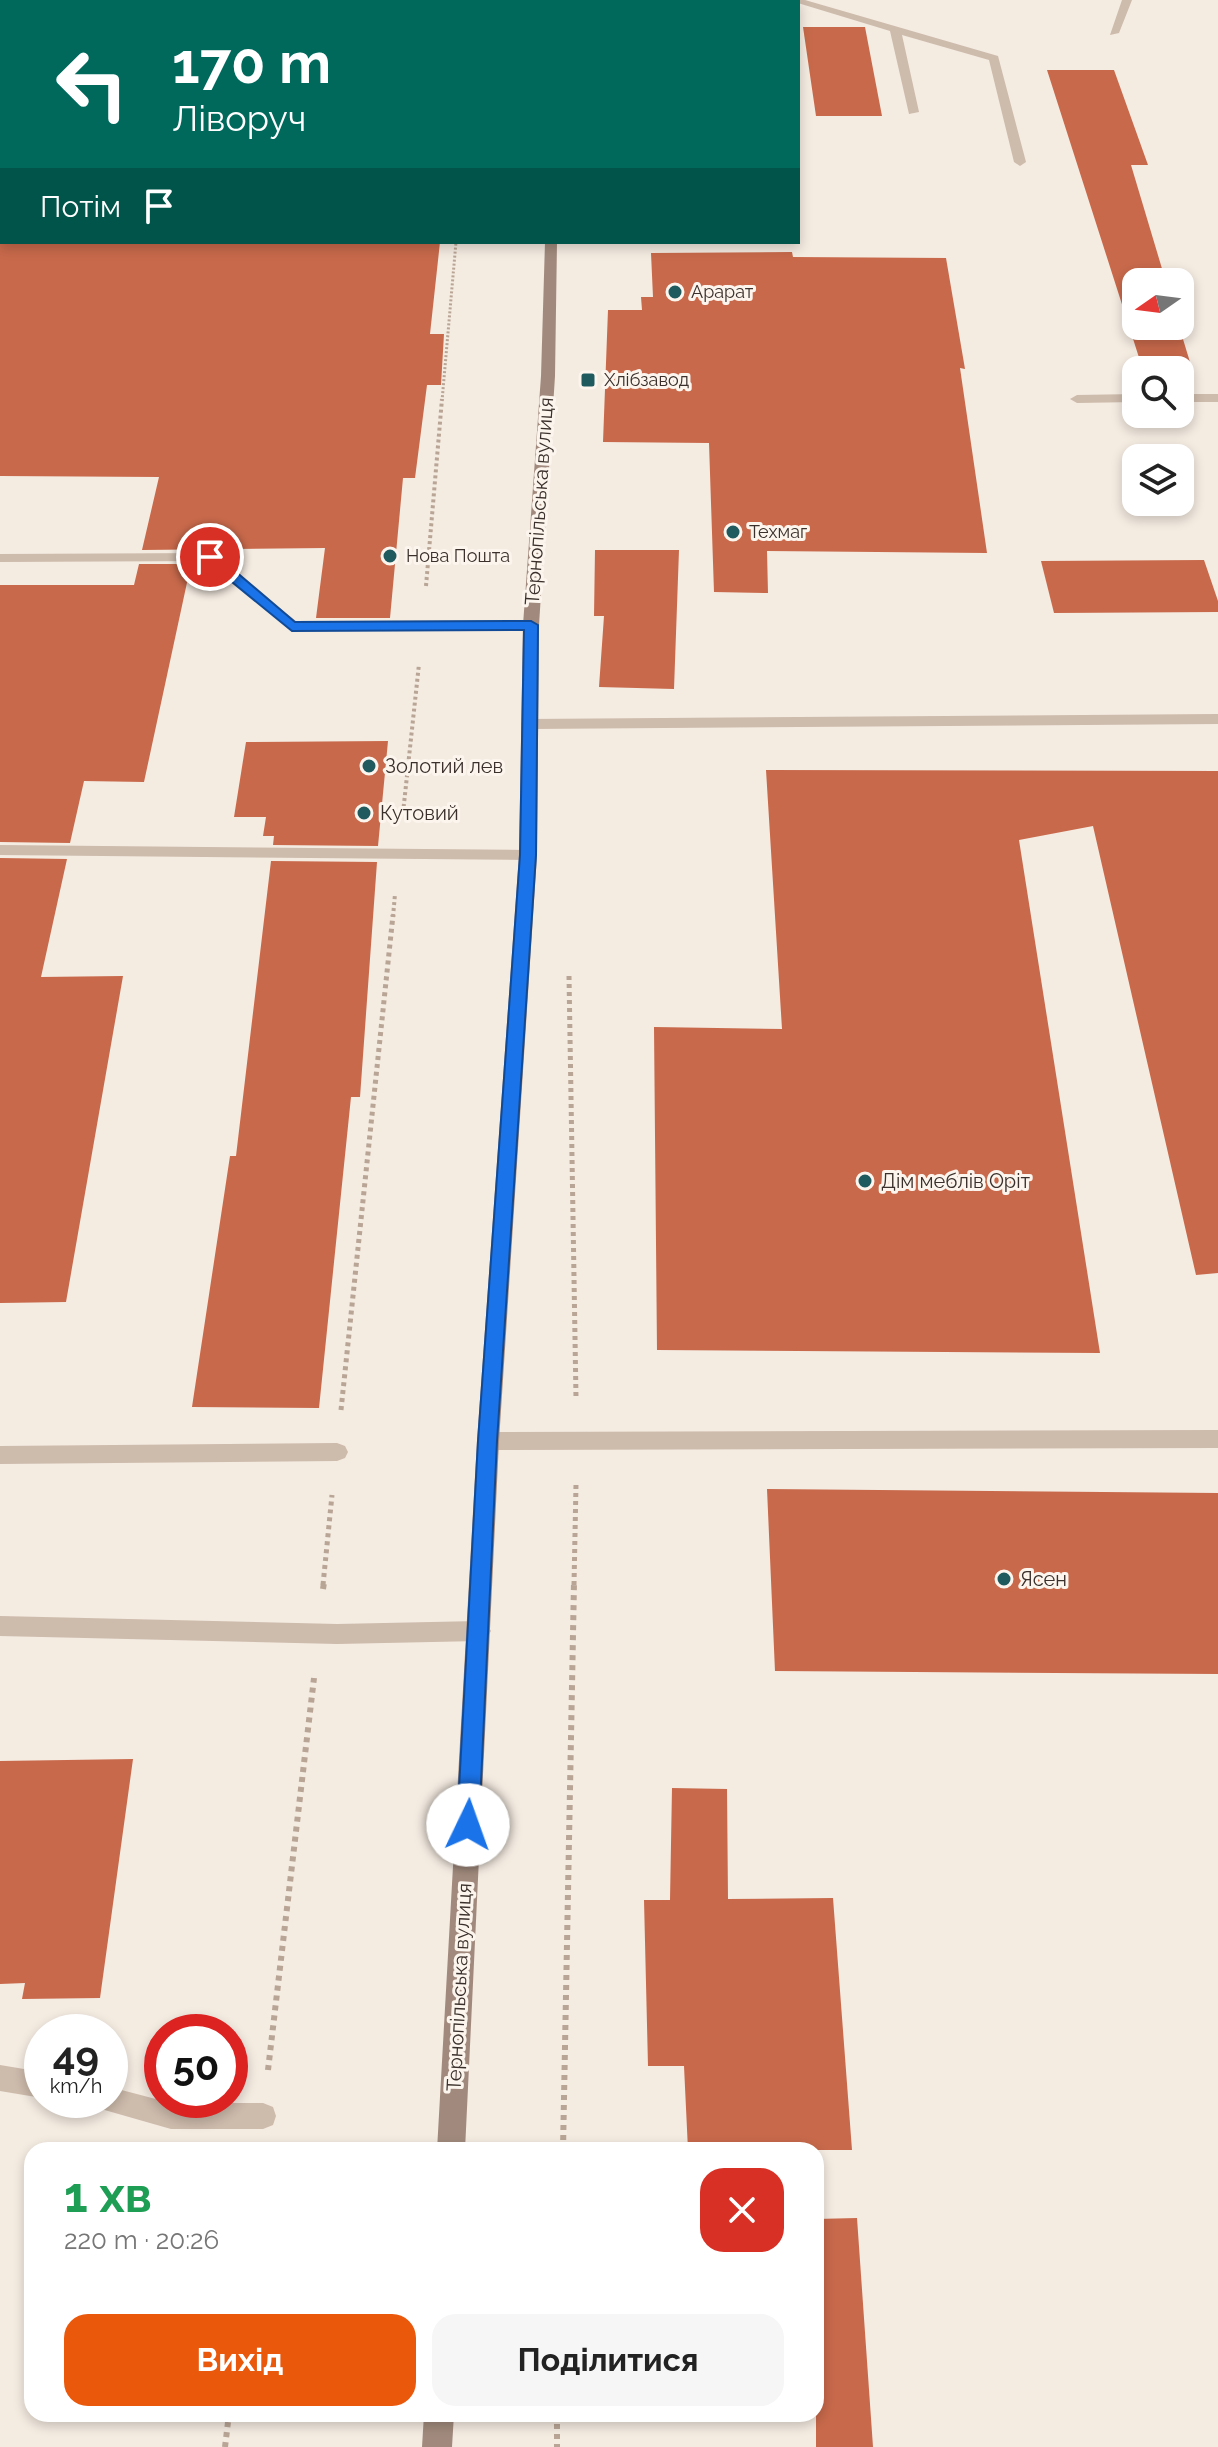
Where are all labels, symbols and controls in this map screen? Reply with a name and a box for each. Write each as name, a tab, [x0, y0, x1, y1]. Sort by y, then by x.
text: 170 m	[172, 30, 331, 96]
icon: left	[40, 32, 144, 136]
text: Ліворуч	[172, 97, 306, 139]
icon: arrive	[137, 184, 181, 228]
text: Потім	[40, 189, 121, 224]
north arrow	[1122, 268, 1194, 340]
map controls	[1122, 268, 1194, 516]
place label: Арарат	[691, 281, 754, 302]
marker: Арарат	[666, 283, 684, 301]
button: search	[1122, 356, 1194, 428]
place label: Хлібзавод	[604, 369, 689, 390]
marker: Хлібзавод	[579, 371, 597, 389]
street label: Тернопільська вулиця	[520, 396, 558, 606]
button: layers	[1122, 444, 1194, 516]
place label: Техмаг	[749, 521, 807, 542]
pin	[176, 523, 244, 591]
marker: Техмаг	[724, 523, 742, 541]
icon: arrive	[188, 535, 232, 579]
place label: Нова Пошта	[406, 545, 510, 566]
marker: Нова Пошта	[381, 547, 399, 565]
place label: Золотий лев	[385, 754, 503, 778]
marker: Золотий лев	[360, 757, 378, 775]
place label: Кутовий	[380, 801, 459, 825]
marker: Кутовий	[355, 804, 373, 822]
place label: Дім меблів Оріт	[881, 1169, 1031, 1193]
marker: Дім меблів Оріт	[856, 1172, 874, 1190]
place label: Ясен	[1020, 1567, 1067, 1591]
marker: Ясен	[995, 1570, 1013, 1588]
position arrow	[426, 1783, 510, 1867]
street label: Тернопільська вулиця	[442, 1882, 476, 2092]
speed limit sign: 50	[144, 2014, 248, 2118]
text: 49	[53, 2032, 99, 2079]
text: km/h	[50, 2074, 102, 2098]
text: 1 хв	[64, 2167, 152, 2223]
button: close	[700, 2168, 784, 2252]
text: 220 m · 20:26	[64, 2225, 219, 2255]
button: Вихід	[64, 2314, 416, 2406]
button: Поділитися	[432, 2314, 784, 2406]

